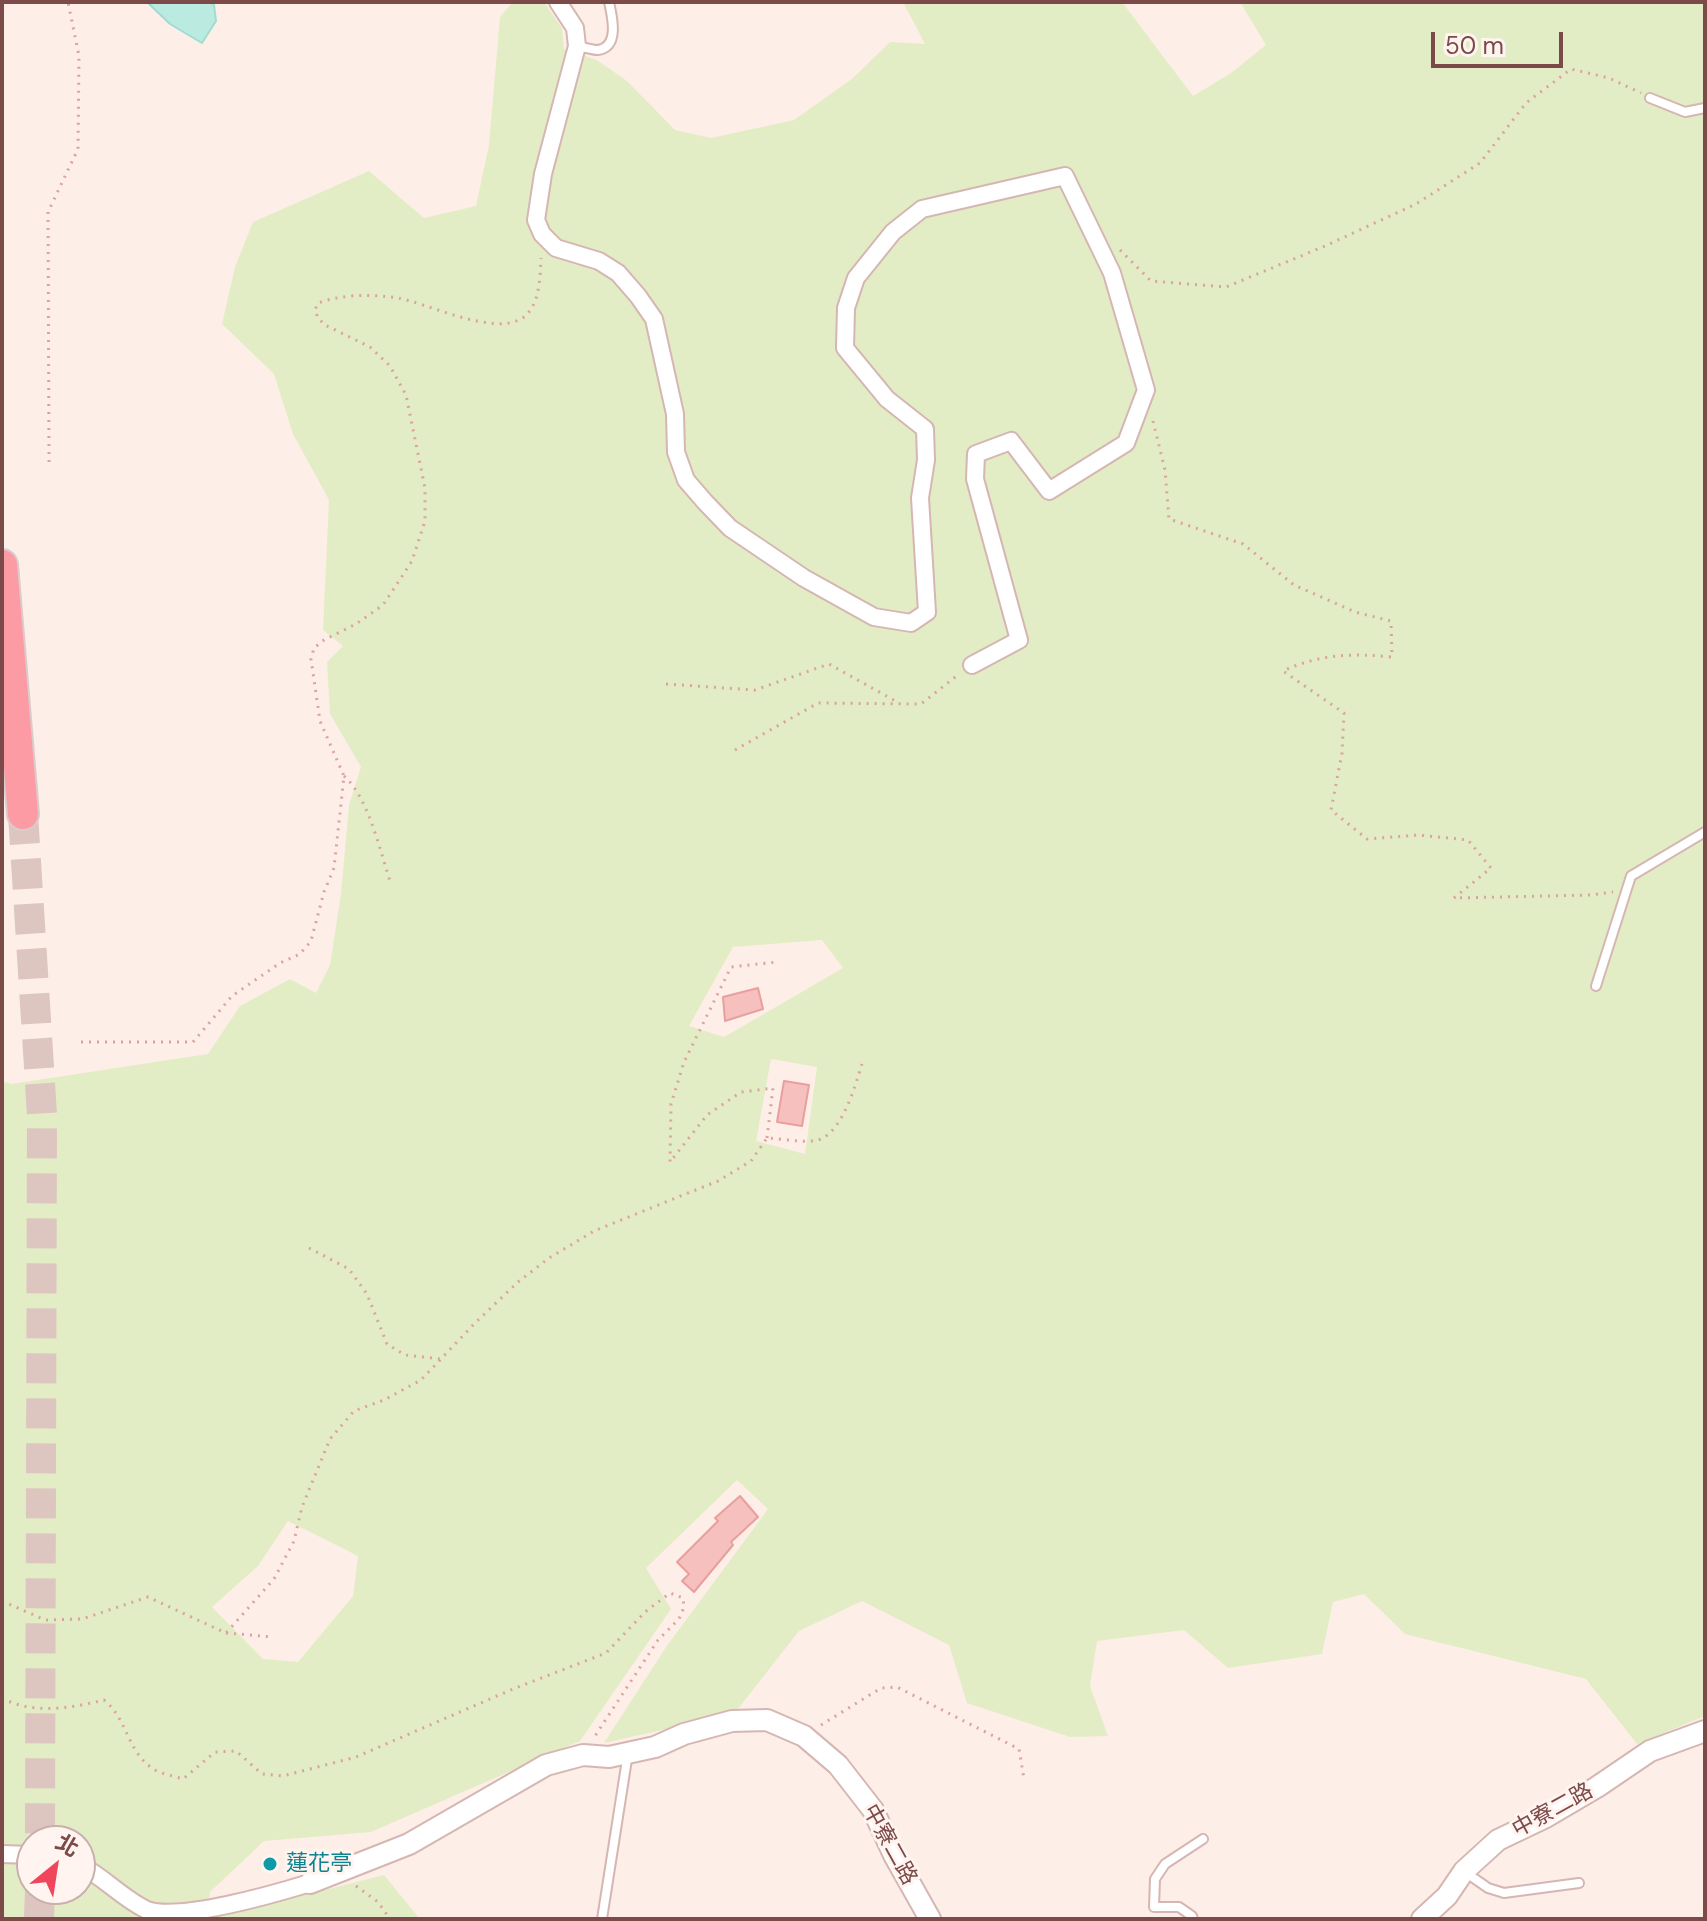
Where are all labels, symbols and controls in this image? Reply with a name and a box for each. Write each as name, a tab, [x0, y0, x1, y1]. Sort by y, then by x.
scale bar	[1435, 16, 1567, 66]
text: 50 m	[1445, 30, 1504, 61]
street label: 中寮二路	[1508, 1778, 1598, 1844]
street label: 中寮二路	[856, 1800, 922, 1890]
north arrow	[16, 1825, 96, 1905]
text: 北	[50, 1827, 84, 1864]
place label: 蓮花亭	[286, 1851, 352, 1877]
marker: 蓮花亭	[261, 1855, 279, 1873]

